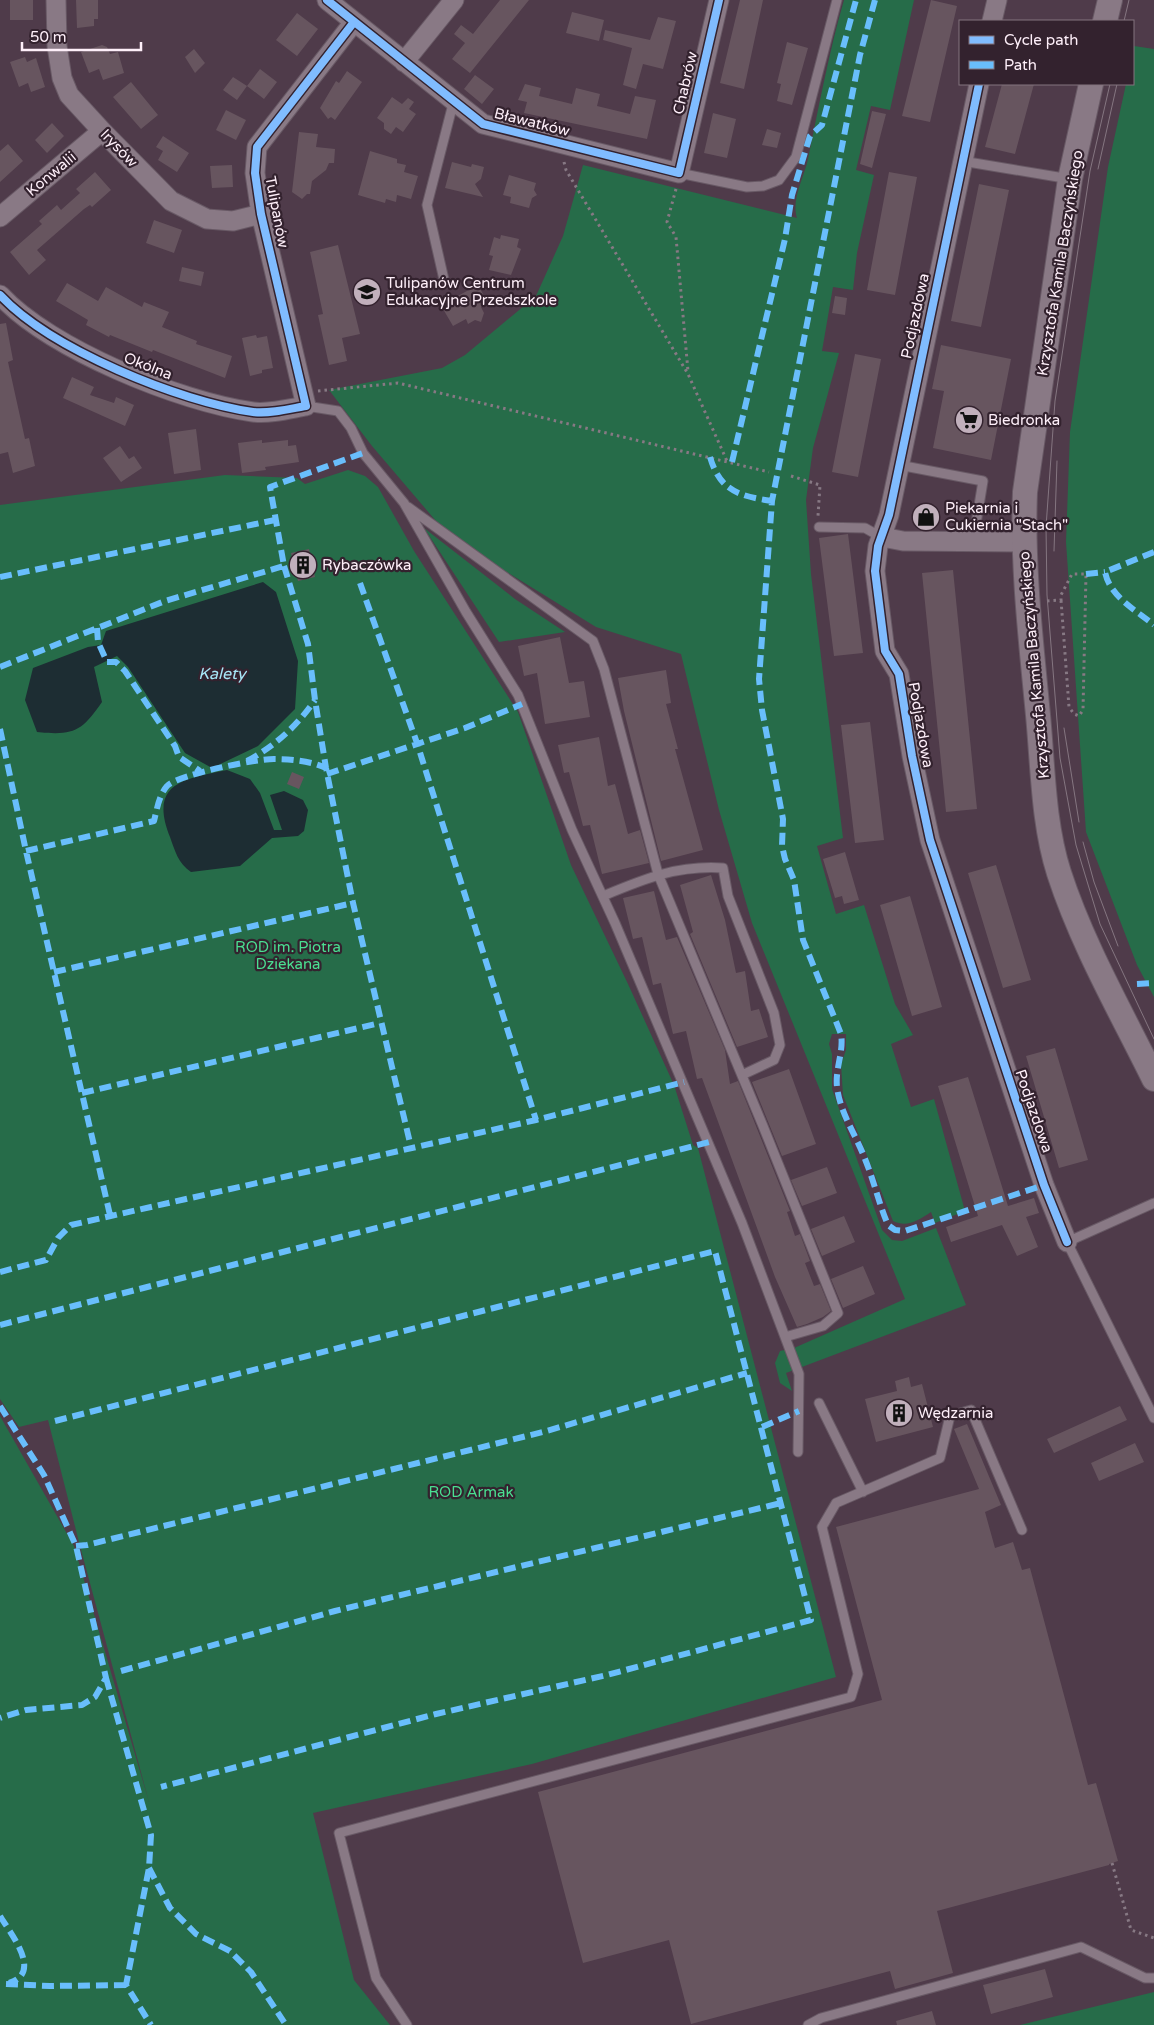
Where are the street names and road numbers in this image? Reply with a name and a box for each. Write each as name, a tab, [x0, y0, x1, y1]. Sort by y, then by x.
street label: Chabrów	[669, 50, 701, 116]
street label: Bławatków	[492, 104, 572, 140]
street label: Irysów	[97, 125, 142, 171]
street label: Konwalii	[22, 148, 80, 200]
street label: Krzysztofa Kamila Baczyńskiego	[1033, 149, 1087, 377]
street label: Tulipanów	[261, 175, 293, 250]
street label: Podjazdowa	[897, 272, 933, 360]
street label: Okólna	[121, 349, 175, 383]
street label: Krzysztofa Kamila Baczyńskiego	[1015, 551, 1053, 779]
street label: Podjazdowa	[905, 681, 937, 769]
street label: Podjazdowa	[1011, 1067, 1057, 1155]

